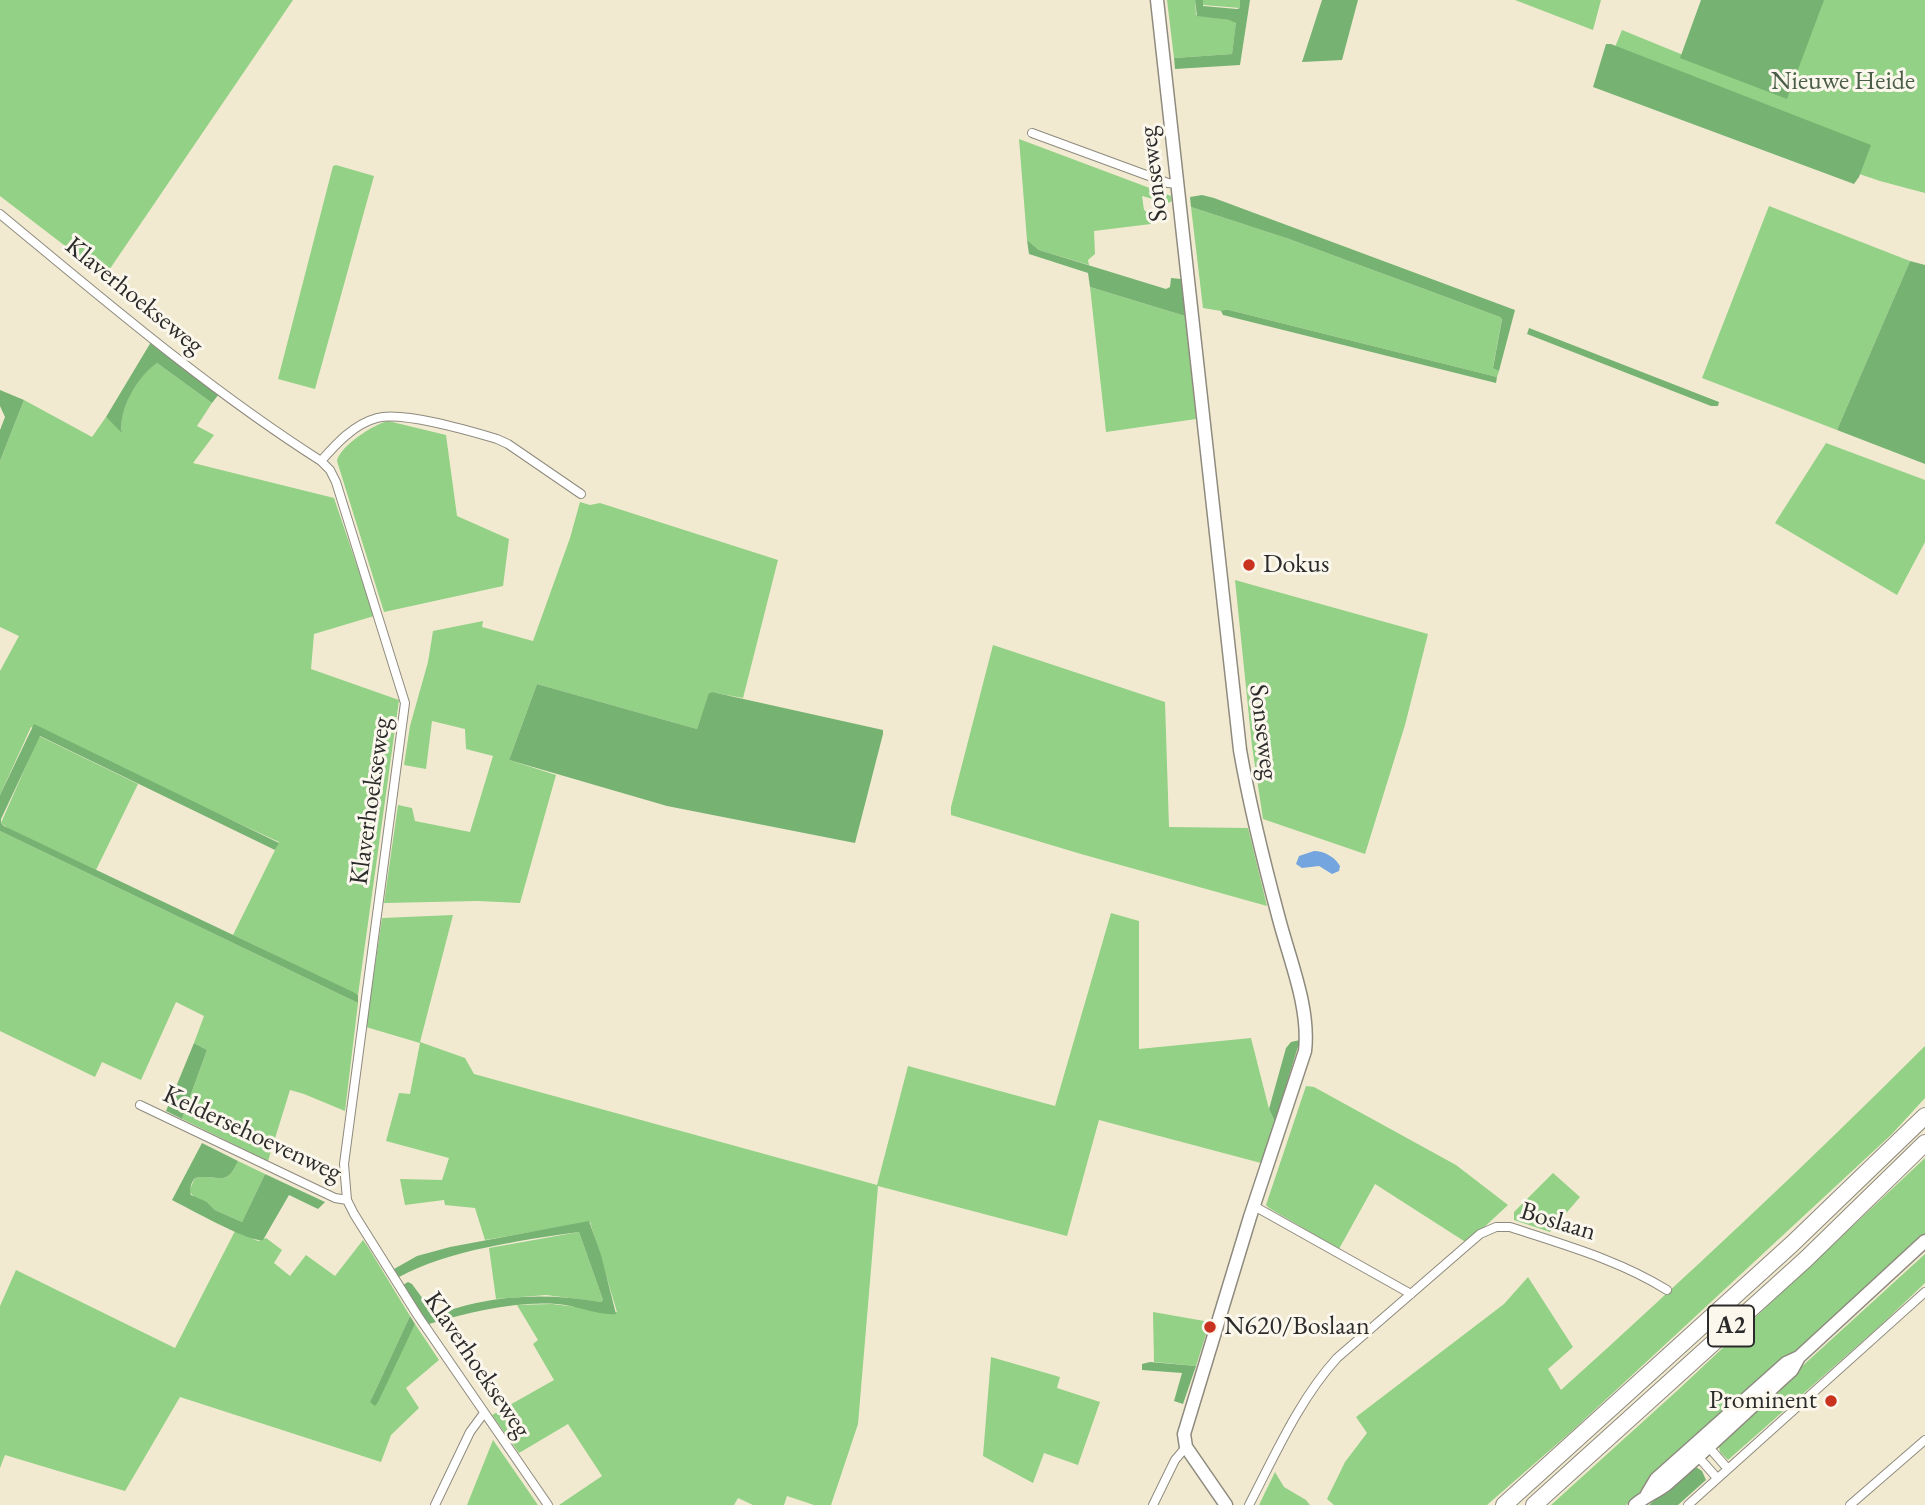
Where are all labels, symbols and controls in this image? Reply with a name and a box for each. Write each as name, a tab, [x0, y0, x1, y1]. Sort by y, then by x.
park label: Nieuwe Heide	[1771, 66, 1915, 98]
street label: Sonseweg	[1133, 125, 1175, 223]
street label: Klaverhoekseweg	[58, 231, 210, 361]
place label: Dokus	[1263, 549, 1329, 581]
marker: Dokus	[1241, 557, 1257, 573]
street label: Sonseweg	[1242, 683, 1284, 781]
street label: Klaverhoekseweg	[344, 715, 398, 887]
street label: Keldersehoevenweg	[158, 1079, 346, 1189]
street label: Boslaan	[1517, 1196, 1599, 1248]
street label: Klaverhoekseweg	[417, 1286, 537, 1444]
road number: A2	[1708, 1306, 1754, 1346]
place label: N620/Boslaan	[1224, 1311, 1370, 1343]
marker: N620/Boslaan	[1202, 1319, 1218, 1335]
place label: Prominent	[1709, 1385, 1817, 1417]
marker: Prominent	[1823, 1393, 1839, 1409]

